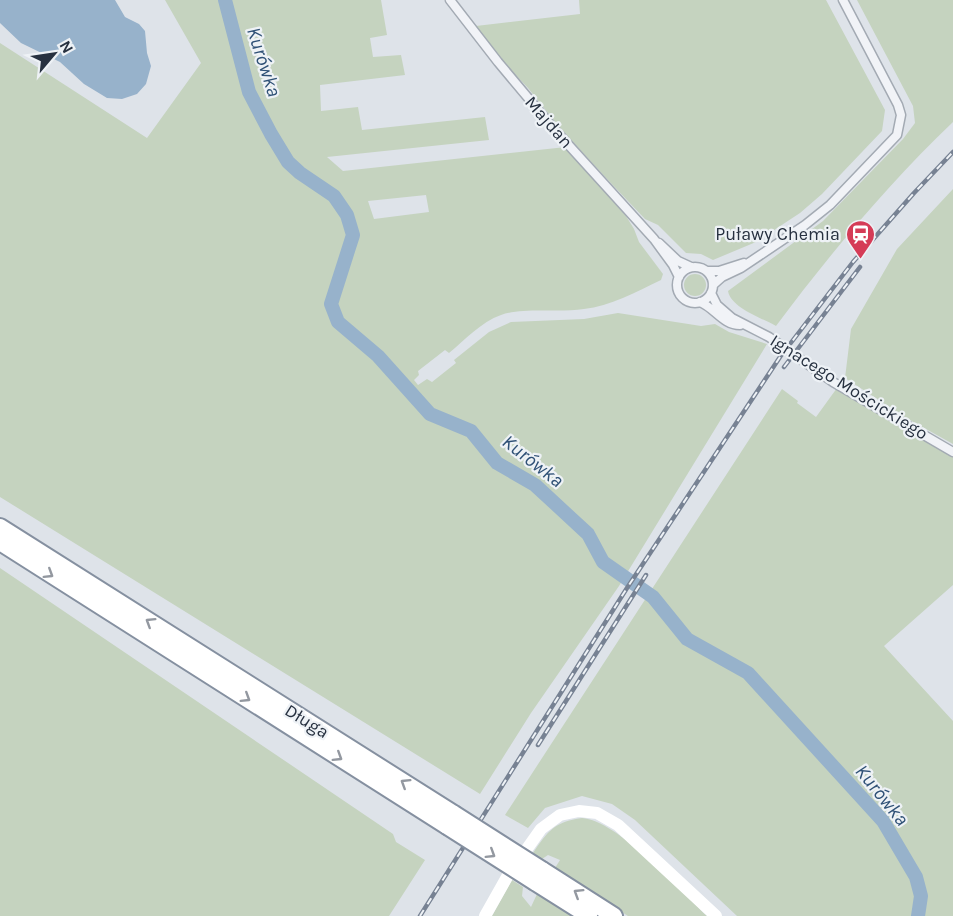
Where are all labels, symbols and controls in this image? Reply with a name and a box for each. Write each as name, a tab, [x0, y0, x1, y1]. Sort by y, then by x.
north arrow	[24, 24, 84, 84]
water label: Kurówka	[242, 24, 286, 100]
text: N	[56, 37, 78, 57]
street label: Majdan	[520, 91, 578, 153]
station icon: Puławy Chemia	[845, 218, 877, 260]
place label: Puławy Chemia	[715, 223, 840, 245]
street label: Ignacego Mościckiego	[766, 329, 932, 445]
water label: Kurówka	[498, 430, 568, 492]
one-way arrow	[43, 566, 54, 577]
one-way arrow	[146, 618, 157, 629]
one-way arrow	[239, 691, 250, 702]
street label: Długa	[281, 699, 333, 743]
one-way arrow	[332, 749, 342, 761]
water label: Kurówka	[850, 760, 914, 830]
one-way arrow	[400, 780, 411, 791]
one-way arrow	[485, 846, 495, 858]
one-way arrow	[574, 889, 585, 900]

